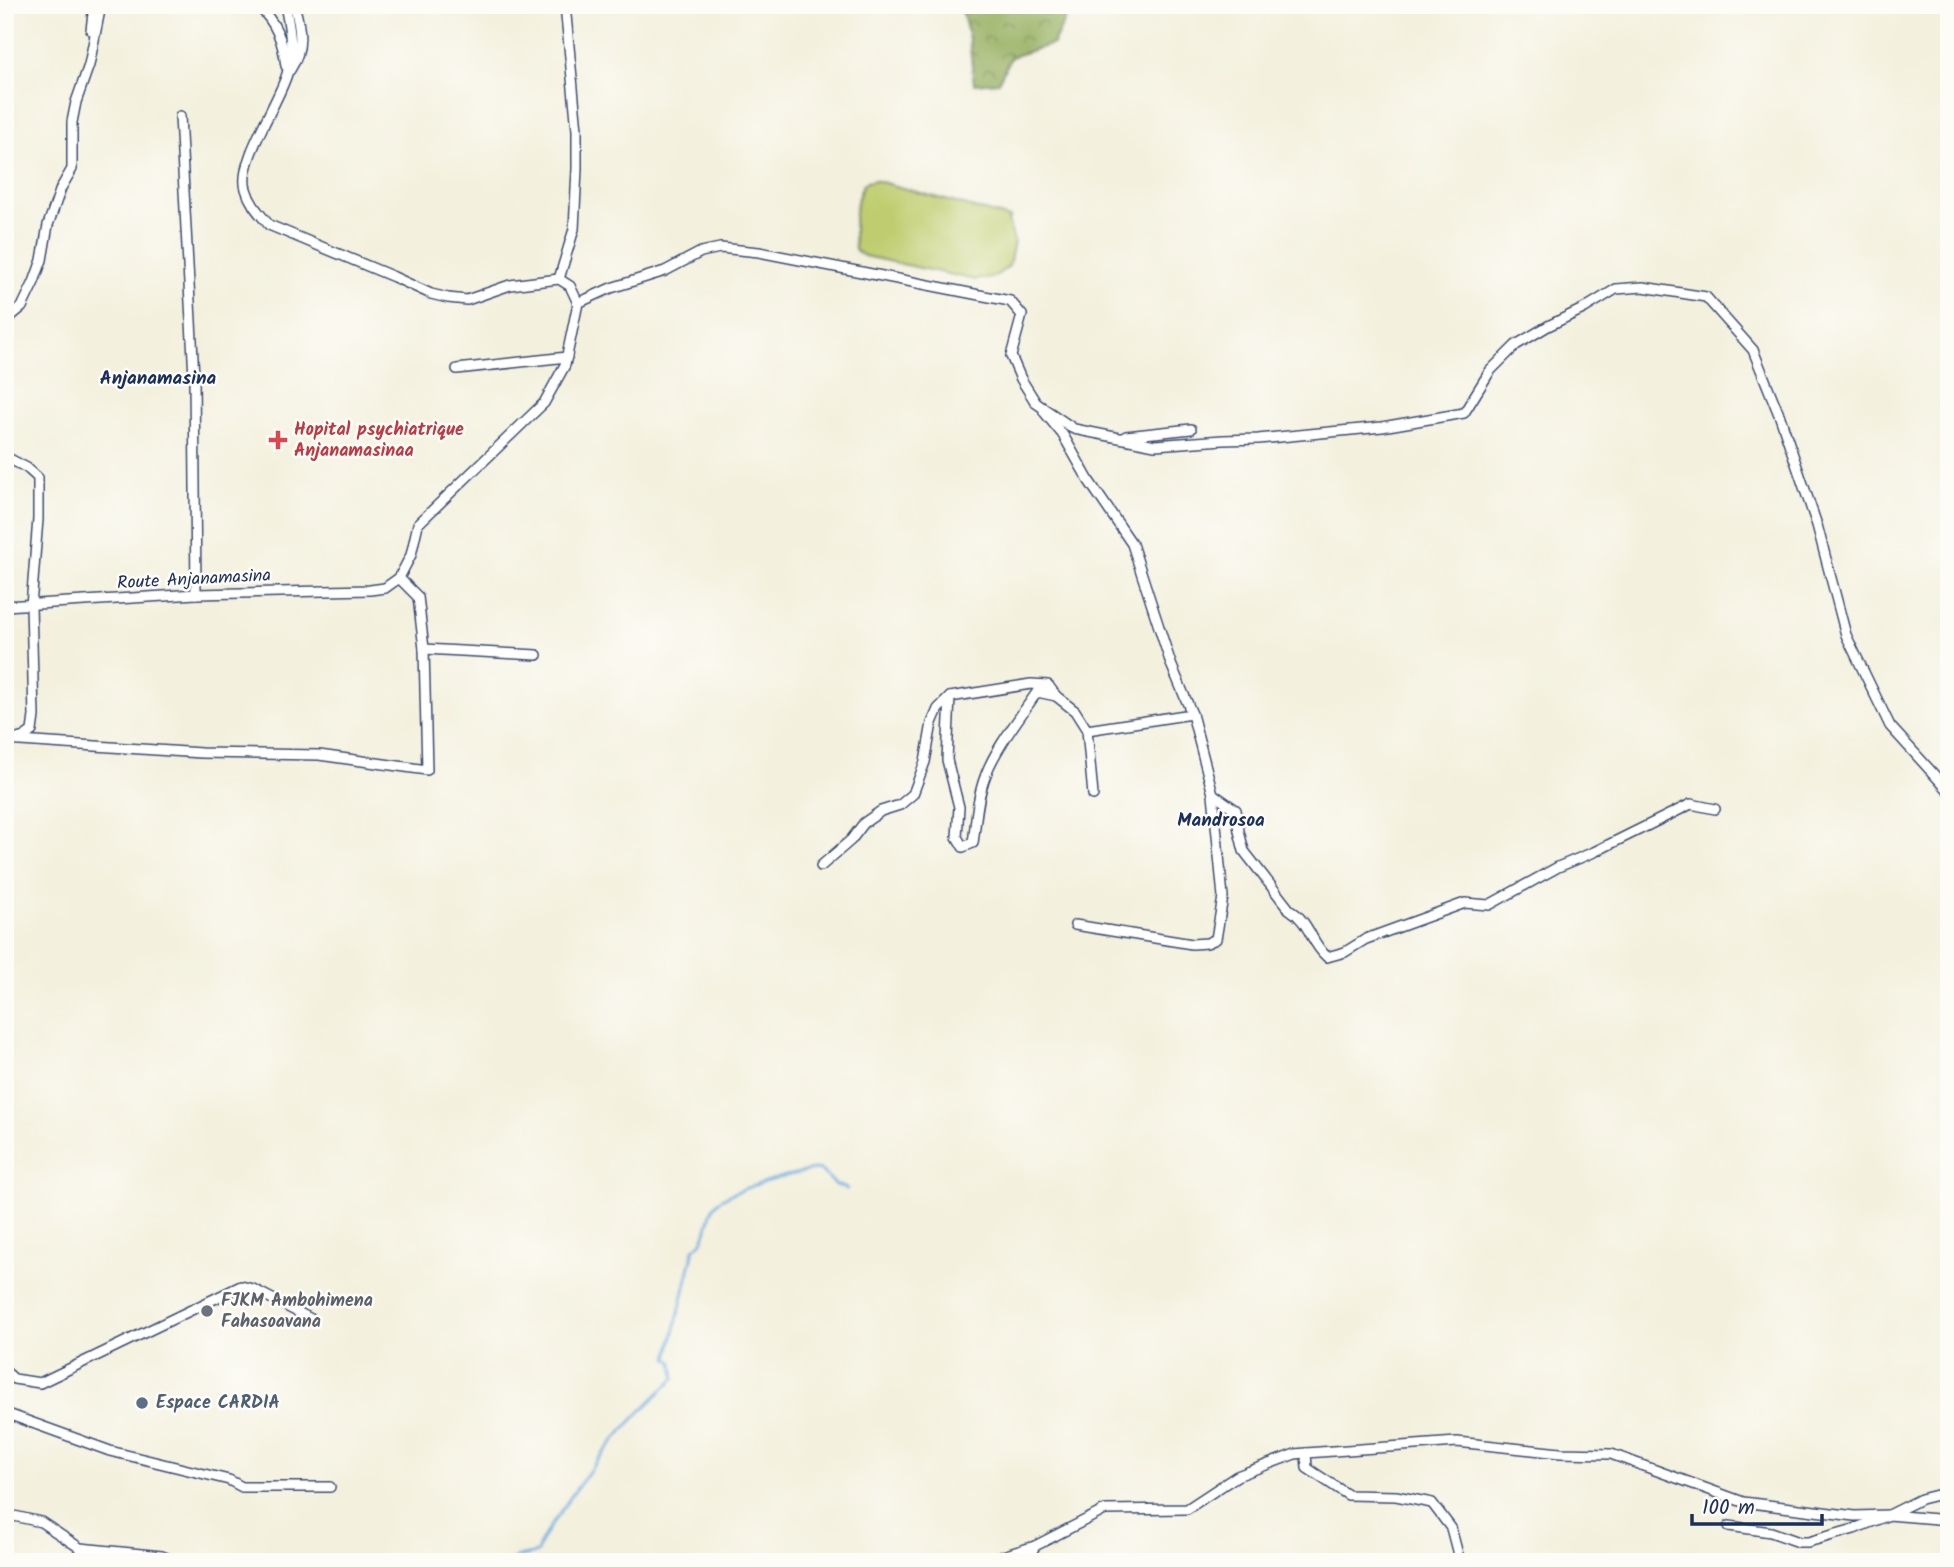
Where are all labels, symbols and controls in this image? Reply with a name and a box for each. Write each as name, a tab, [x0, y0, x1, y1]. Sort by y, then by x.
district label: Anjanamasina	[100, 364, 217, 394]
place label: Hopital psychiatrique Anjanamasinaa	[294, 416, 464, 466]
marker: Hopital psychiatrique Anjanamasinaa	[268, 430, 288, 450]
street label: Route Anjanamasina	[116, 561, 272, 599]
district label: Mandrosoa	[1177, 806, 1265, 836]
place label: FJKM Ambohimena Fahasoavana	[221, 1287, 373, 1337]
marker: FJKM Ambohimena Fahasoavana	[199, 1303, 215, 1319]
place label: Espace CARDIA	[156, 1389, 280, 1418]
marker: Espace CARDIA	[134, 1395, 150, 1411]
scale bar	[1692, 1483, 1821, 1527]
text: 100 m	[1702, 1492, 1755, 1525]

